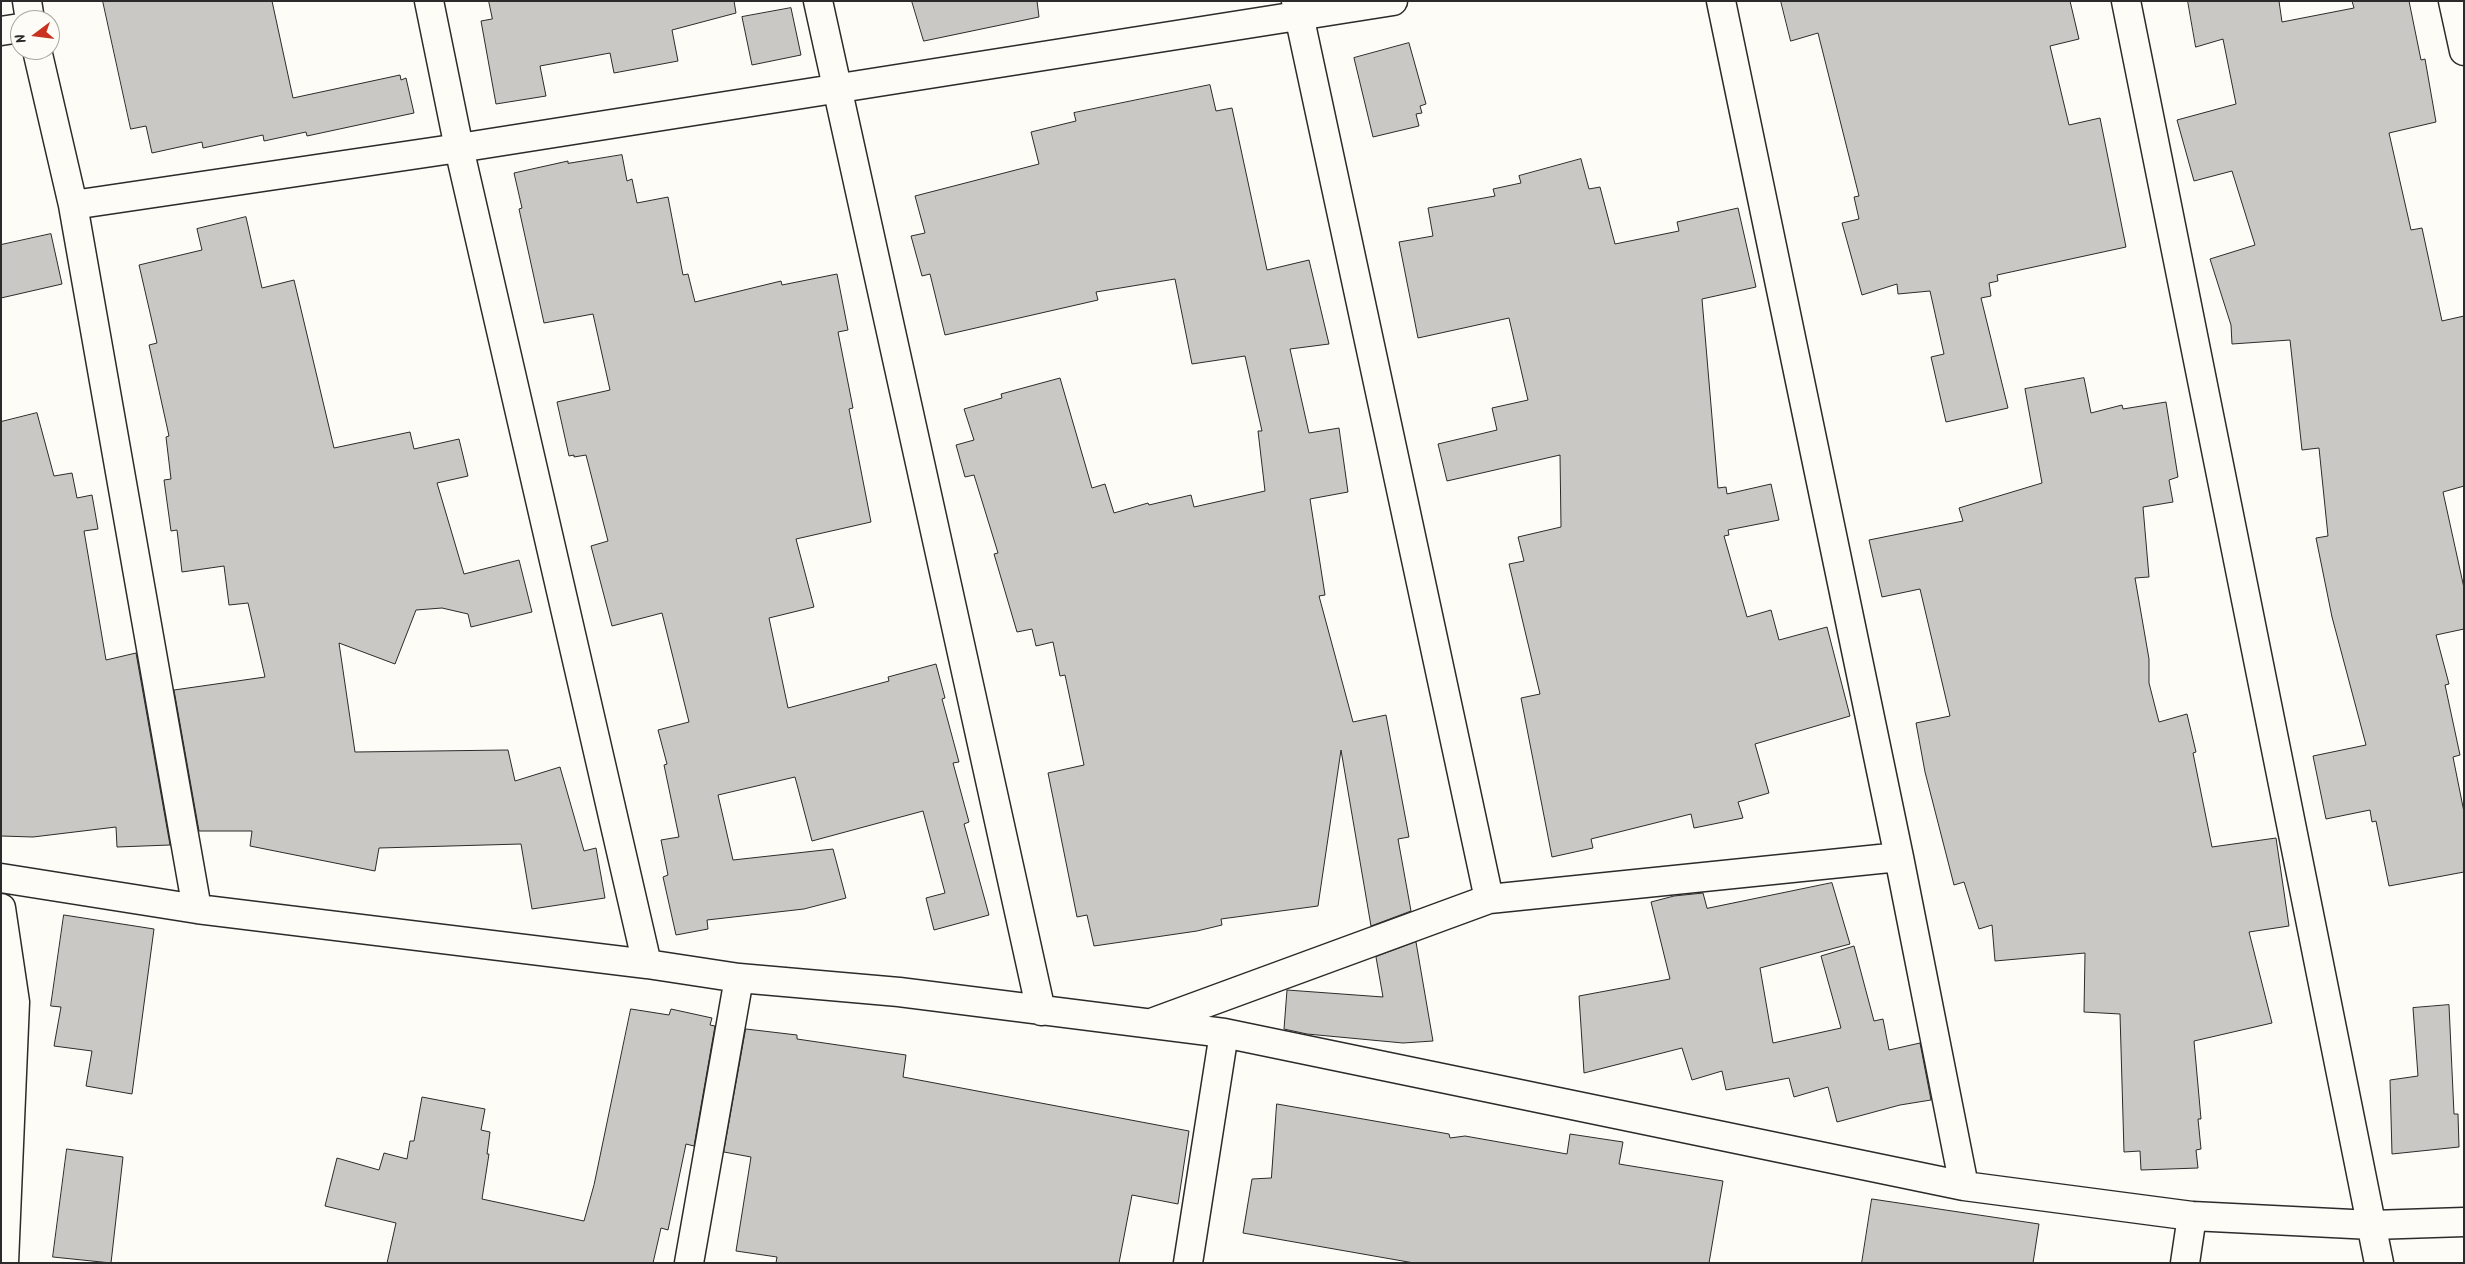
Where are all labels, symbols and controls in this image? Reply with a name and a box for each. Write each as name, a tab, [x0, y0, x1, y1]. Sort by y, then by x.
north arrow	[10, 10, 60, 60]
text: N	[10, 32, 33, 46]

